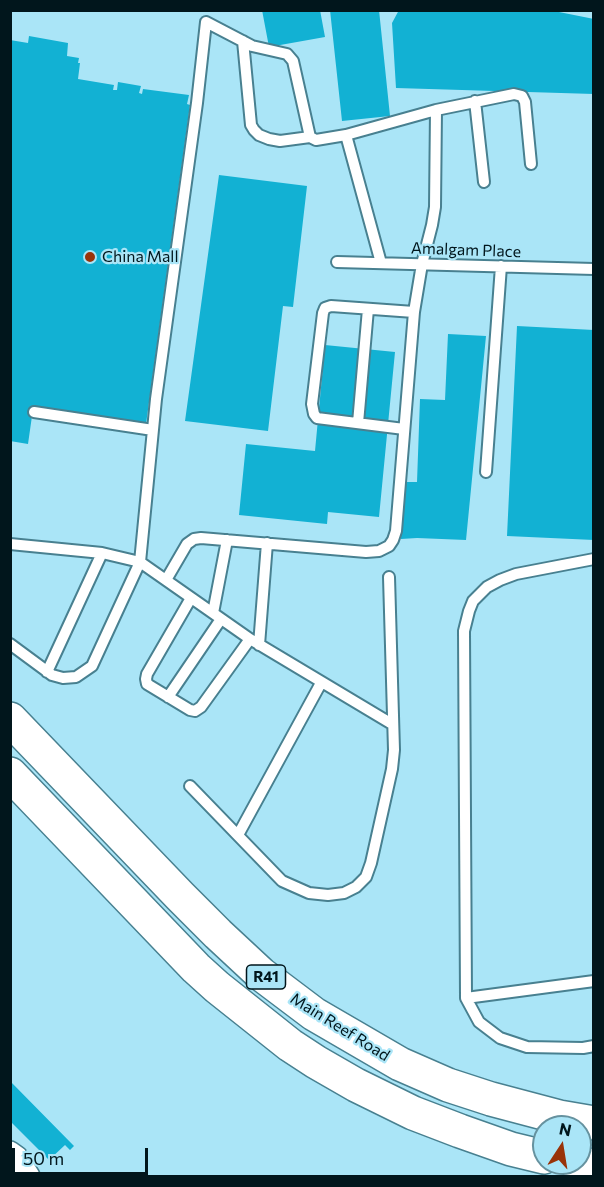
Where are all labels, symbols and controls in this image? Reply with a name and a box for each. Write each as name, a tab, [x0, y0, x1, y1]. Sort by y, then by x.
street label: Amalgam Place	[411, 238, 521, 262]
place label: China Mall	[102, 247, 178, 267]
marker: China Mall	[83, 250, 97, 264]
road number: R41	[246, 965, 286, 989]
street label: Main Reef Road	[287, 989, 393, 1065]
north arrow	[532, 1115, 592, 1175]
text: N	[558, 1118, 573, 1139]
scale bar	[15, 1136, 152, 1174]
text: 50 m	[23, 1147, 64, 1169]

